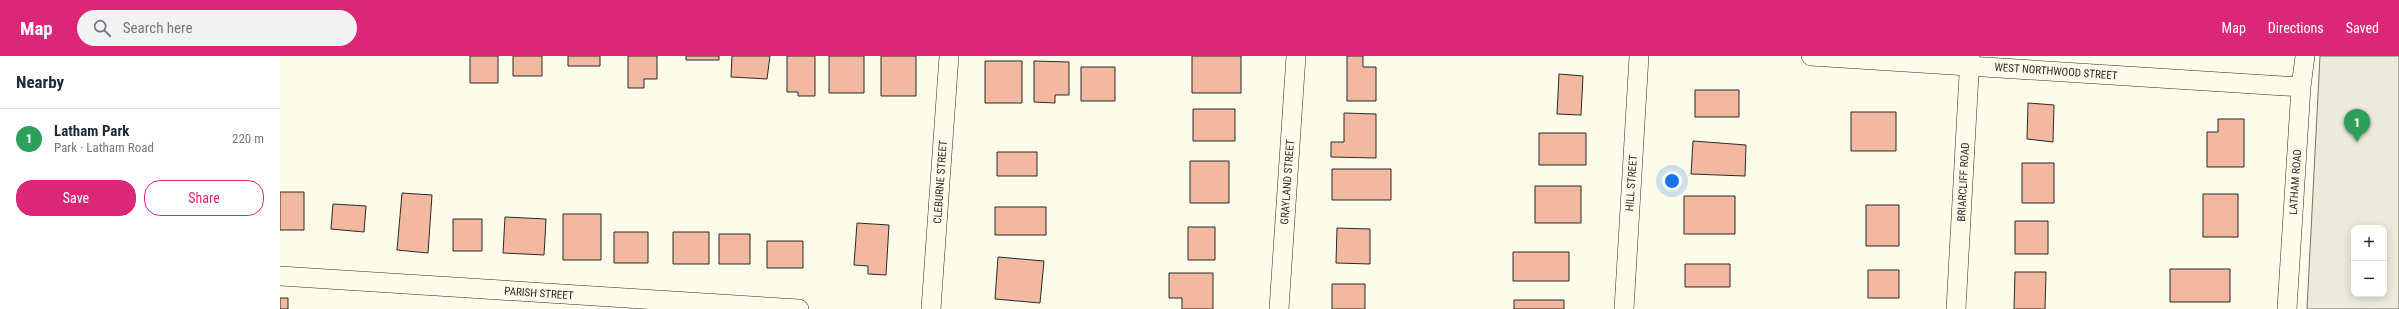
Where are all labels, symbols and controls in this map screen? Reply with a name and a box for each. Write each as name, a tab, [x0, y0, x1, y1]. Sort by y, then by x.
search box	[77, 10, 357, 46]
text: Map	[20, 17, 53, 40]
icon: search	[91, 17, 113, 39]
text: Search here	[123, 19, 193, 37]
text: Map	[2222, 20, 2246, 36]
text: Directions	[2268, 20, 2324, 36]
text: Saved	[2346, 20, 2379, 36]
street label: WEST NORTHWOOD STREET	[1994, 61, 2118, 82]
text: Nearby	[16, 72, 64, 92]
pin: 1	[2344, 109, 2370, 142]
text: Latham Park	[54, 122, 130, 140]
text: 1	[26, 131, 32, 146]
text: 220 m	[232, 131, 264, 146]
street label: GRAYLAND STREET	[1278, 139, 1297, 225]
text: Park · Latham Road	[54, 140, 154, 155]
street label: CLEBURNE STREET	[931, 140, 950, 224]
street label: BRIARCLIFF ROAD	[1955, 142, 1972, 222]
street label: LATHAM ROAD	[2287, 149, 2304, 215]
street label: HILL STREET	[1623, 154, 1640, 212]
your location	[1662, 171, 1682, 191]
button: Save	[16, 180, 136, 216]
button: Share	[144, 180, 264, 216]
map controls	[2351, 225, 2387, 297]
button: +	[2351, 225, 2387, 261]
button: −	[2351, 261, 2387, 297]
street label: PARISH STREET	[504, 285, 574, 302]

